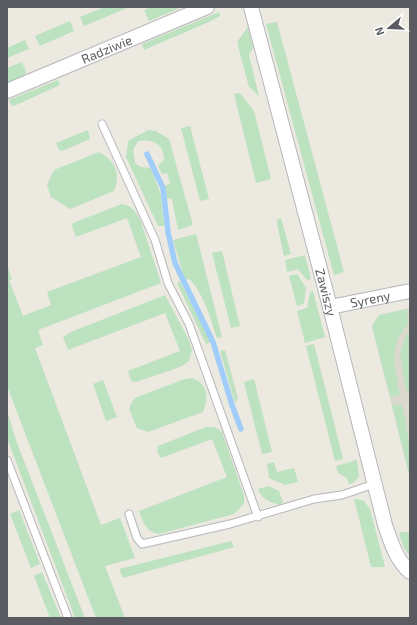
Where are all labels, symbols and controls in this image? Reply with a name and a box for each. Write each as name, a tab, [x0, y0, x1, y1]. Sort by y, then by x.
north arrow	[369, 8, 409, 48]
text: N	[372, 25, 387, 37]
street label: Radziwie	[79, 31, 134, 67]
street label: Zawiszy	[312, 267, 340, 318]
street label: Syreny	[349, 287, 392, 311]

